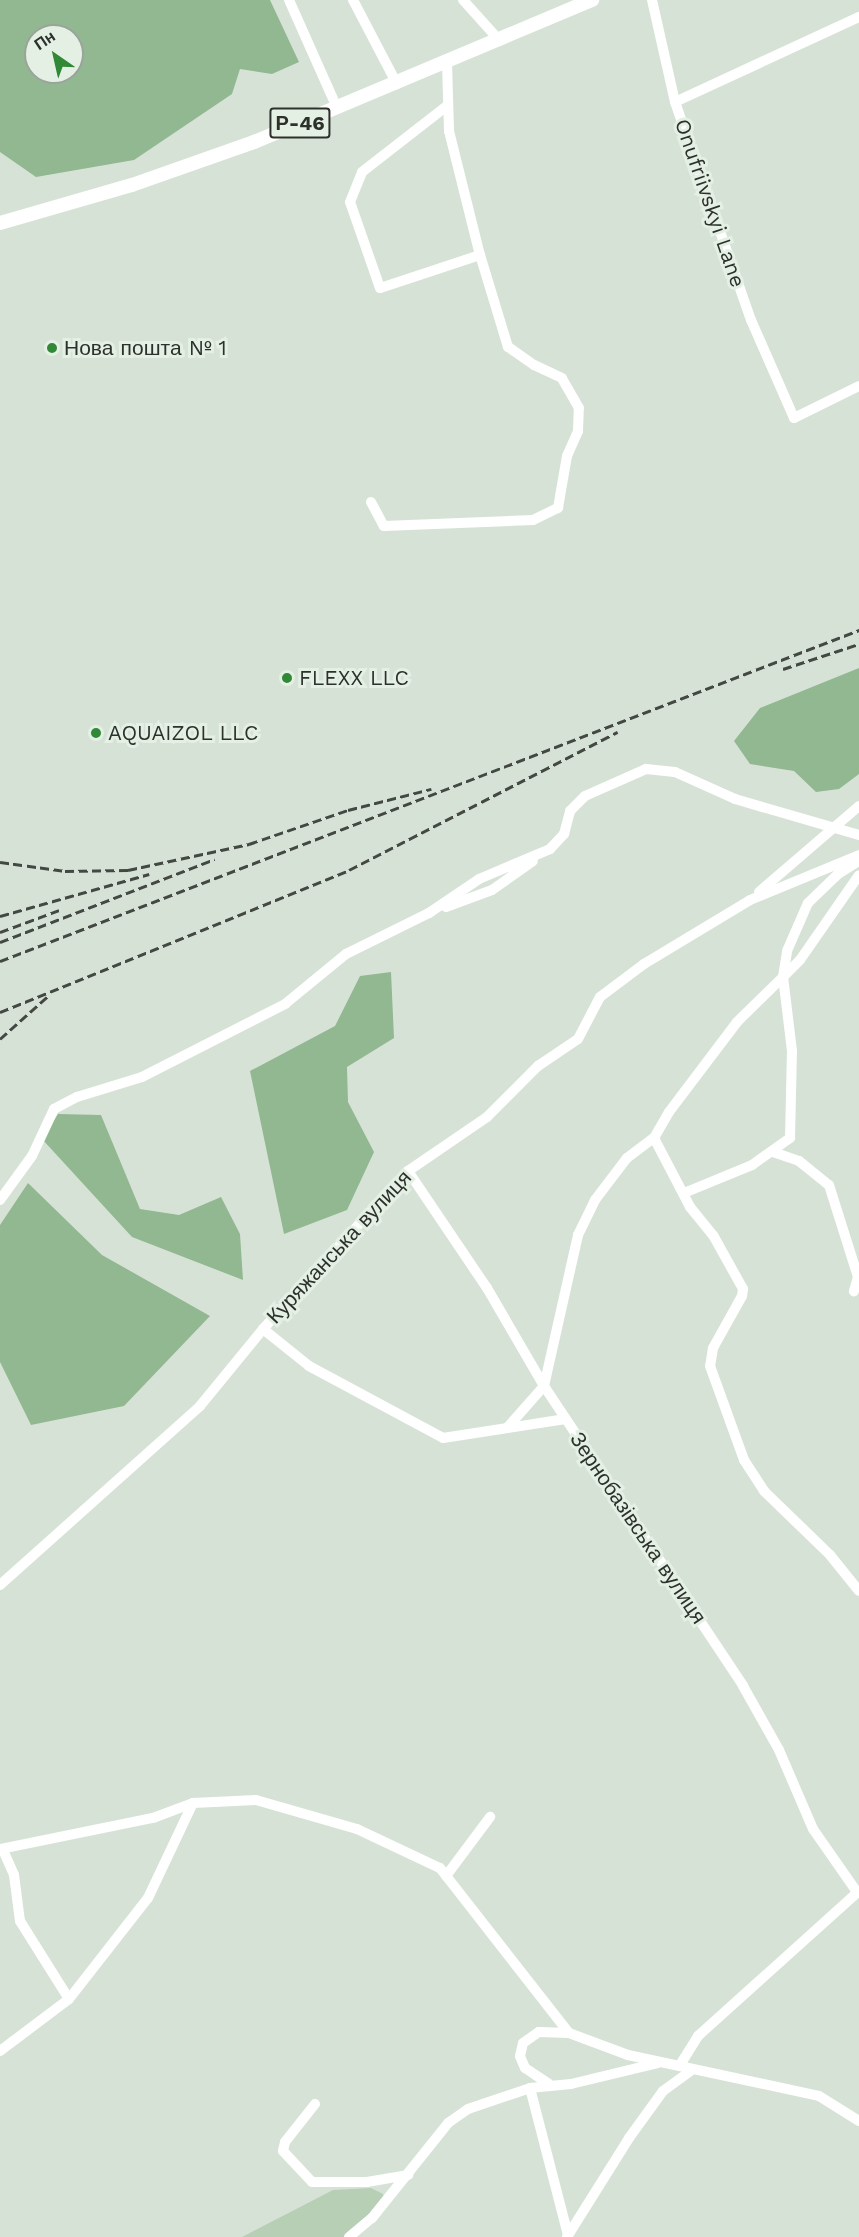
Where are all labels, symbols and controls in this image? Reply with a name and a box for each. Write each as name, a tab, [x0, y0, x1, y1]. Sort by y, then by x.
north arrow	[24, 24, 84, 84]
text: Пн	[31, 27, 59, 54]
road number: Р-46	[268, 106, 332, 140]
street label: Onufriivskyi Lane	[669, 116, 751, 290]
place label: Нова пошта № 1	[64, 335, 227, 361]
marker: Нова пошта № 1	[45, 341, 59, 355]
place label: FLEXX LLC	[299, 665, 409, 691]
marker: FLEXX LLC	[280, 671, 294, 685]
place label: AQUAIZOL LLC	[108, 720, 259, 746]
marker: AQUAIZOL LLC	[89, 726, 103, 740]
street label: Куряжанська вулиця	[261, 1165, 417, 1329]
street label: Зернобазівська вулиця	[564, 1427, 712, 1629]

